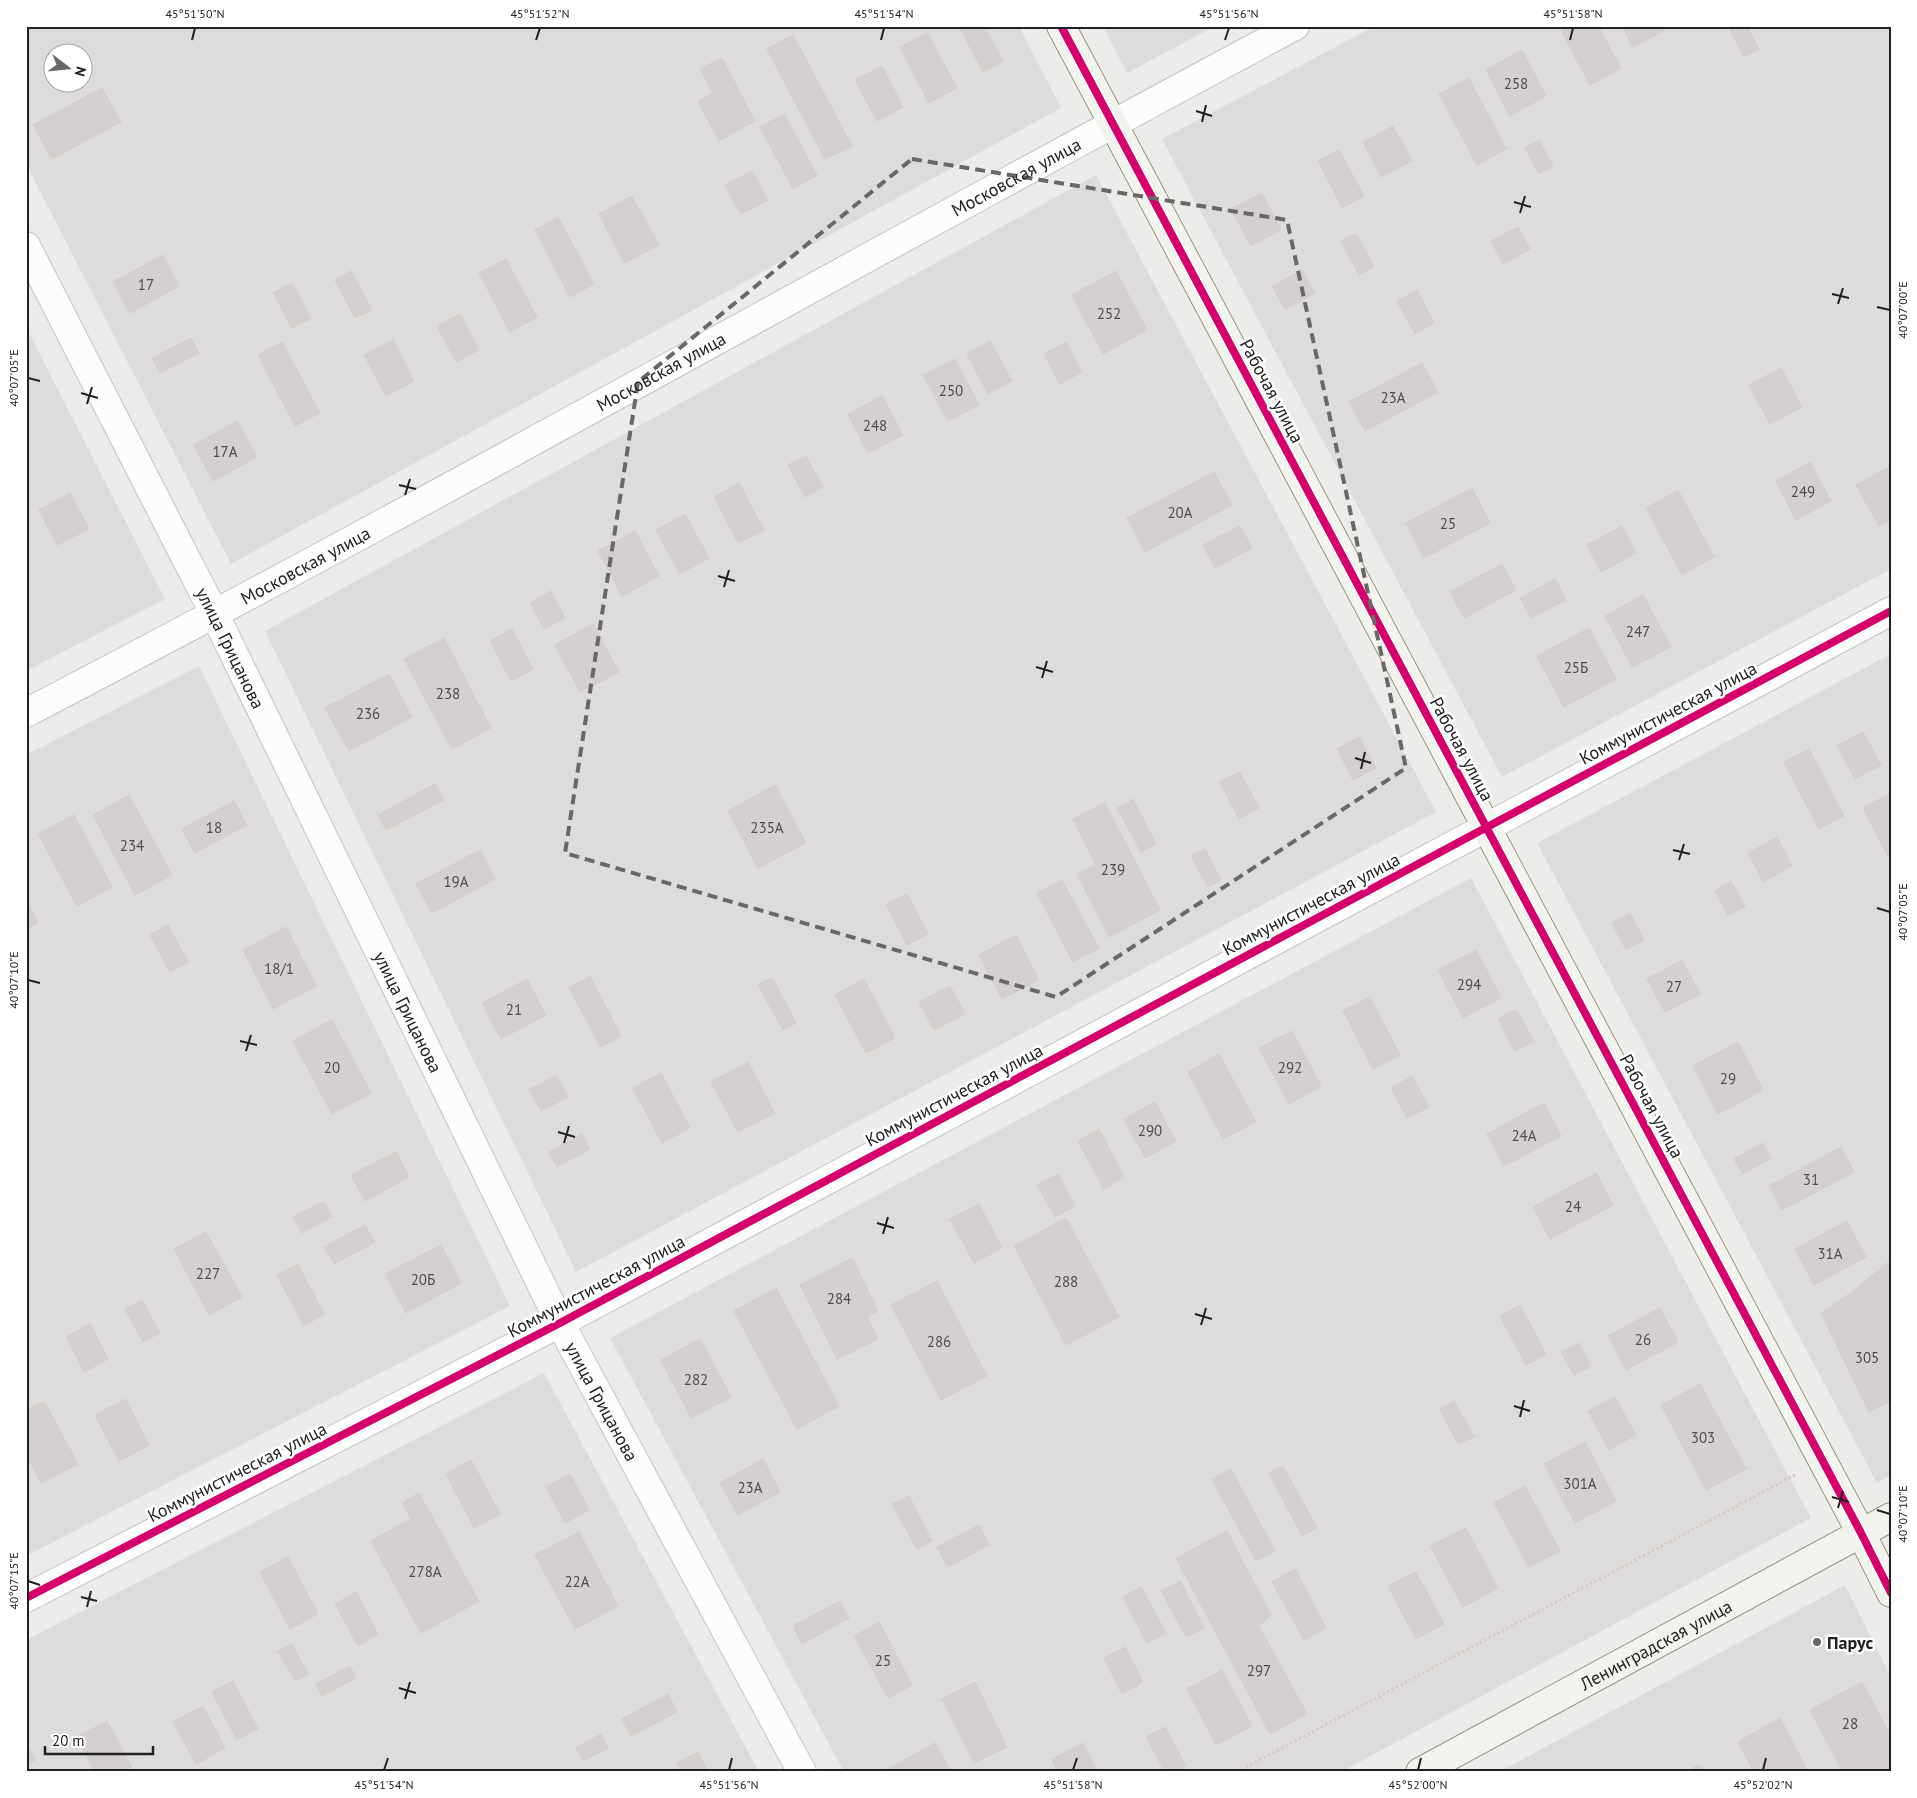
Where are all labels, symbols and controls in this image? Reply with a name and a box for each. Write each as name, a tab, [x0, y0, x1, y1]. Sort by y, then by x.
text: 45°51'50"N	[165, 6, 225, 21]
text: 45°51'52"N	[510, 6, 570, 21]
text: 45°51'54"N	[854, 6, 914, 21]
text: 45°51'56"N	[1199, 6, 1259, 21]
text: 45°51'58"N	[1543, 6, 1603, 21]
north arrow	[42, 42, 92, 92]
text: N	[71, 65, 90, 78]
house number: 258	[1504, 74, 1528, 93]
street label: Московская улица	[947, 132, 1085, 221]
house number: 17	[138, 275, 154, 294]
text: 40°07'00"E	[1895, 281, 1910, 339]
house number: 252	[1097, 304, 1121, 323]
street label: Московская улица	[592, 326, 729, 416]
street label: Рабочая улица	[1235, 335, 1309, 447]
text: 40°07'05"E	[6, 349, 21, 407]
house number: 250	[939, 381, 963, 400]
house number: 23А	[1380, 388, 1406, 407]
house number: 248	[863, 416, 887, 435]
house number: 17А	[212, 442, 238, 461]
house number: 249	[1791, 482, 1815, 501]
house number: 20А	[1167, 503, 1193, 522]
house number: 25	[1440, 514, 1456, 533]
street label: Московская улица	[236, 521, 374, 609]
street label: улица Грицанова	[191, 583, 270, 712]
house number: 247	[1626, 622, 1650, 641]
street label: Коммунистическая улица	[1575, 656, 1761, 770]
house number: 25Б	[1564, 658, 1588, 677]
house number: 238	[436, 684, 460, 703]
street label: Рабочая улица	[1425, 693, 1499, 805]
house number: 236	[356, 704, 380, 723]
house number: 18	[206, 818, 222, 837]
house number: 235А	[750, 818, 784, 837]
house number: 234	[120, 836, 144, 855]
street label: Коммунистическая улица	[1218, 847, 1404, 961]
house number: 239	[1101, 860, 1125, 879]
house number: 19А	[443, 872, 469, 891]
text: 40°07'05"E	[1895, 883, 1910, 941]
street label: улица Грицанова	[369, 947, 448, 1076]
text: 40°07'10"E	[6, 951, 21, 1009]
house number: 18/1	[264, 959, 294, 978]
house number: 294	[1457, 975, 1481, 994]
house number: 27	[1666, 977, 1682, 996]
house number: 21	[506, 1000, 522, 1019]
street label: Коммунистическая улица	[861, 1038, 1047, 1152]
street label: Рабочая улица	[1615, 1050, 1689, 1162]
house number: 20	[324, 1058, 340, 1077]
house number: 292	[1278, 1058, 1302, 1077]
house number: 29	[1720, 1069, 1736, 1088]
house number: 290	[1138, 1121, 1162, 1140]
house number: 24А	[1511, 1126, 1537, 1145]
house number: 31	[1803, 1170, 1819, 1189]
house number: 24	[1565, 1197, 1581, 1216]
street label: Коммунистическая улица	[503, 1229, 689, 1343]
house number: 31А	[1817, 1244, 1843, 1263]
house number: 227	[196, 1264, 220, 1283]
house number: 20Б	[411, 1270, 435, 1289]
house number: 288	[1054, 1272, 1078, 1291]
house number: 284	[827, 1289, 851, 1308]
house number: 26	[1635, 1330, 1651, 1349]
house number: 286	[927, 1332, 951, 1351]
street label: улица Грицанова	[561, 1337, 644, 1465]
house number: 305	[1855, 1348, 1879, 1367]
house number: 282	[684, 1370, 708, 1389]
street label: Коммунистическая улица	[144, 1417, 330, 1527]
house number: 303	[1691, 1428, 1715, 1447]
house number: 301А	[1563, 1474, 1597, 1493]
house number: 23А	[737, 1478, 763, 1497]
text: 40°07'10"E	[1895, 1485, 1910, 1543]
text: 40°07'15"E	[6, 1552, 21, 1610]
house number: 278А	[408, 1562, 442, 1581]
house number: 22А	[564, 1572, 590, 1591]
street label: Ленинградская улица	[1575, 1594, 1736, 1695]
place label: Парус	[1827, 1631, 1873, 1654]
marker: Парус	[1811, 1636, 1823, 1648]
house number: 25	[875, 1651, 891, 1670]
house number: 297	[1247, 1661, 1271, 1680]
house number: 28	[1842, 1714, 1858, 1733]
scale bar	[45, 1723, 152, 1755]
text: 20 m	[52, 1731, 85, 1750]
text: 45°51'54"N	[354, 1777, 414, 1792]
text: 45°51'56"N	[699, 1777, 759, 1792]
text: 45°51'58"N	[1043, 1777, 1103, 1792]
text: 45°52'00"N	[1388, 1777, 1448, 1792]
text: 45°52'02"N	[1733, 1777, 1793, 1792]

